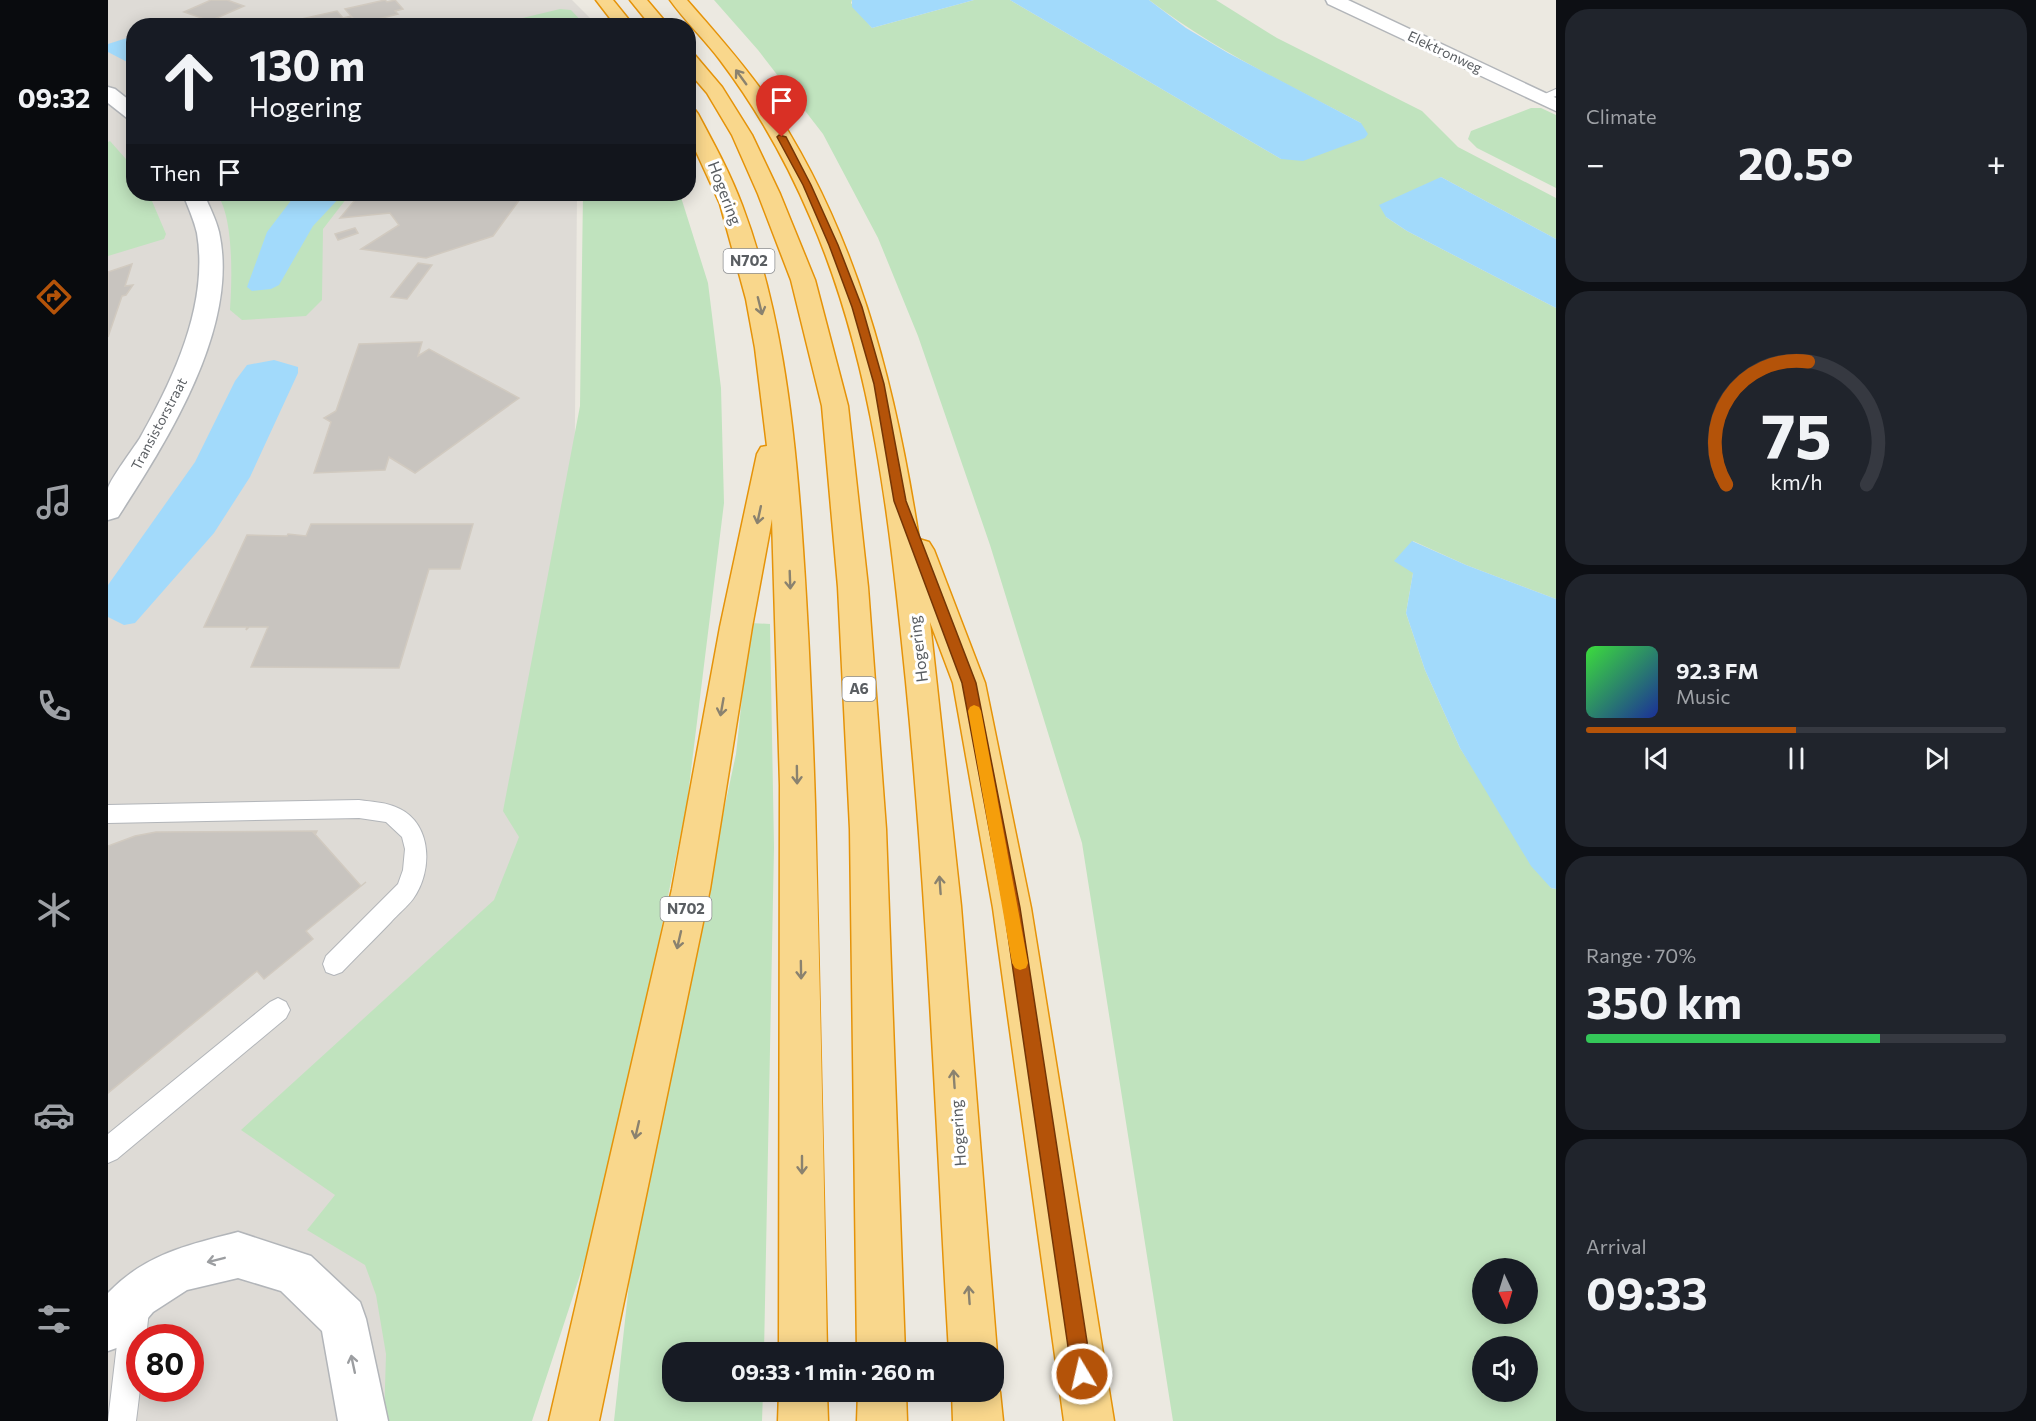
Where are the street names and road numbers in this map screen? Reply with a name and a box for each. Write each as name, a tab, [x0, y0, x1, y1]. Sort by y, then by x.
street label: Elektronweg	[1405, 27, 1485, 76]
street label: Hogering	[705, 158, 746, 228]
road number: N702	[724, 249, 774, 273]
street label: Transistorstraat	[127, 374, 190, 473]
street label: Hogering	[904, 614, 931, 683]
road number: A6	[842, 677, 876, 701]
road number: N702	[660, 897, 712, 921]
street label: Hogering	[946, 1099, 969, 1167]

